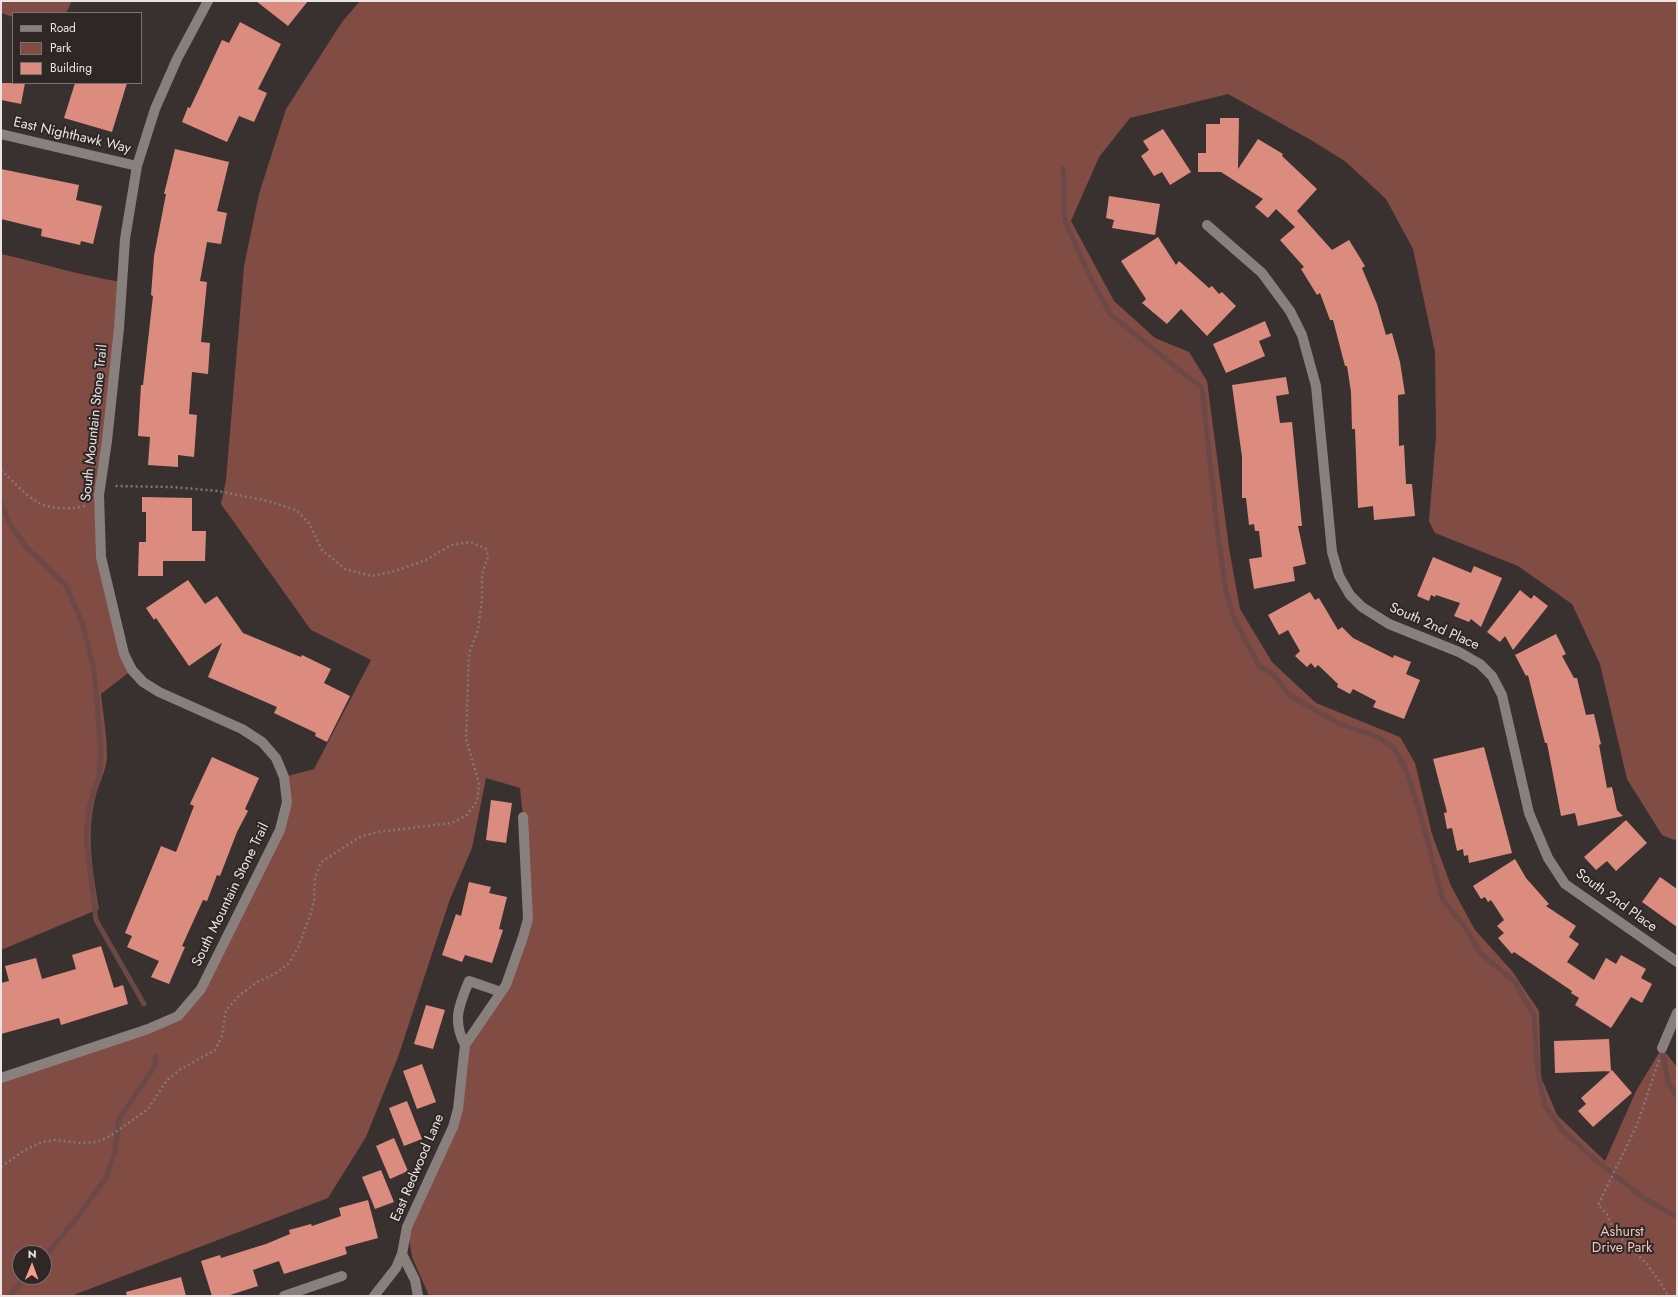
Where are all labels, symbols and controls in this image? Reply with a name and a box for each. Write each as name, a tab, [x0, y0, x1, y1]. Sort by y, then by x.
legend	[12, 12, 142, 84]
text: Road	[50, 19, 76, 37]
text: Park	[50, 39, 71, 57]
text: Building	[50, 59, 92, 77]
street label: East Nighthawk Way	[12, 114, 132, 158]
street label: South Mountain Stone Trail	[78, 344, 112, 502]
street label: South 2nd Place	[1386, 600, 1482, 654]
street label: South Mountain Stone Trail	[189, 820, 273, 970]
street label: South 2nd Place	[1572, 866, 1660, 936]
street label: East Redwood Lane	[388, 1112, 448, 1224]
park label: Ashurst Drive Park	[1592, 1225, 1652, 1258]
north arrow	[12, 1245, 52, 1285]
text: N	[28, 1246, 37, 1262]

